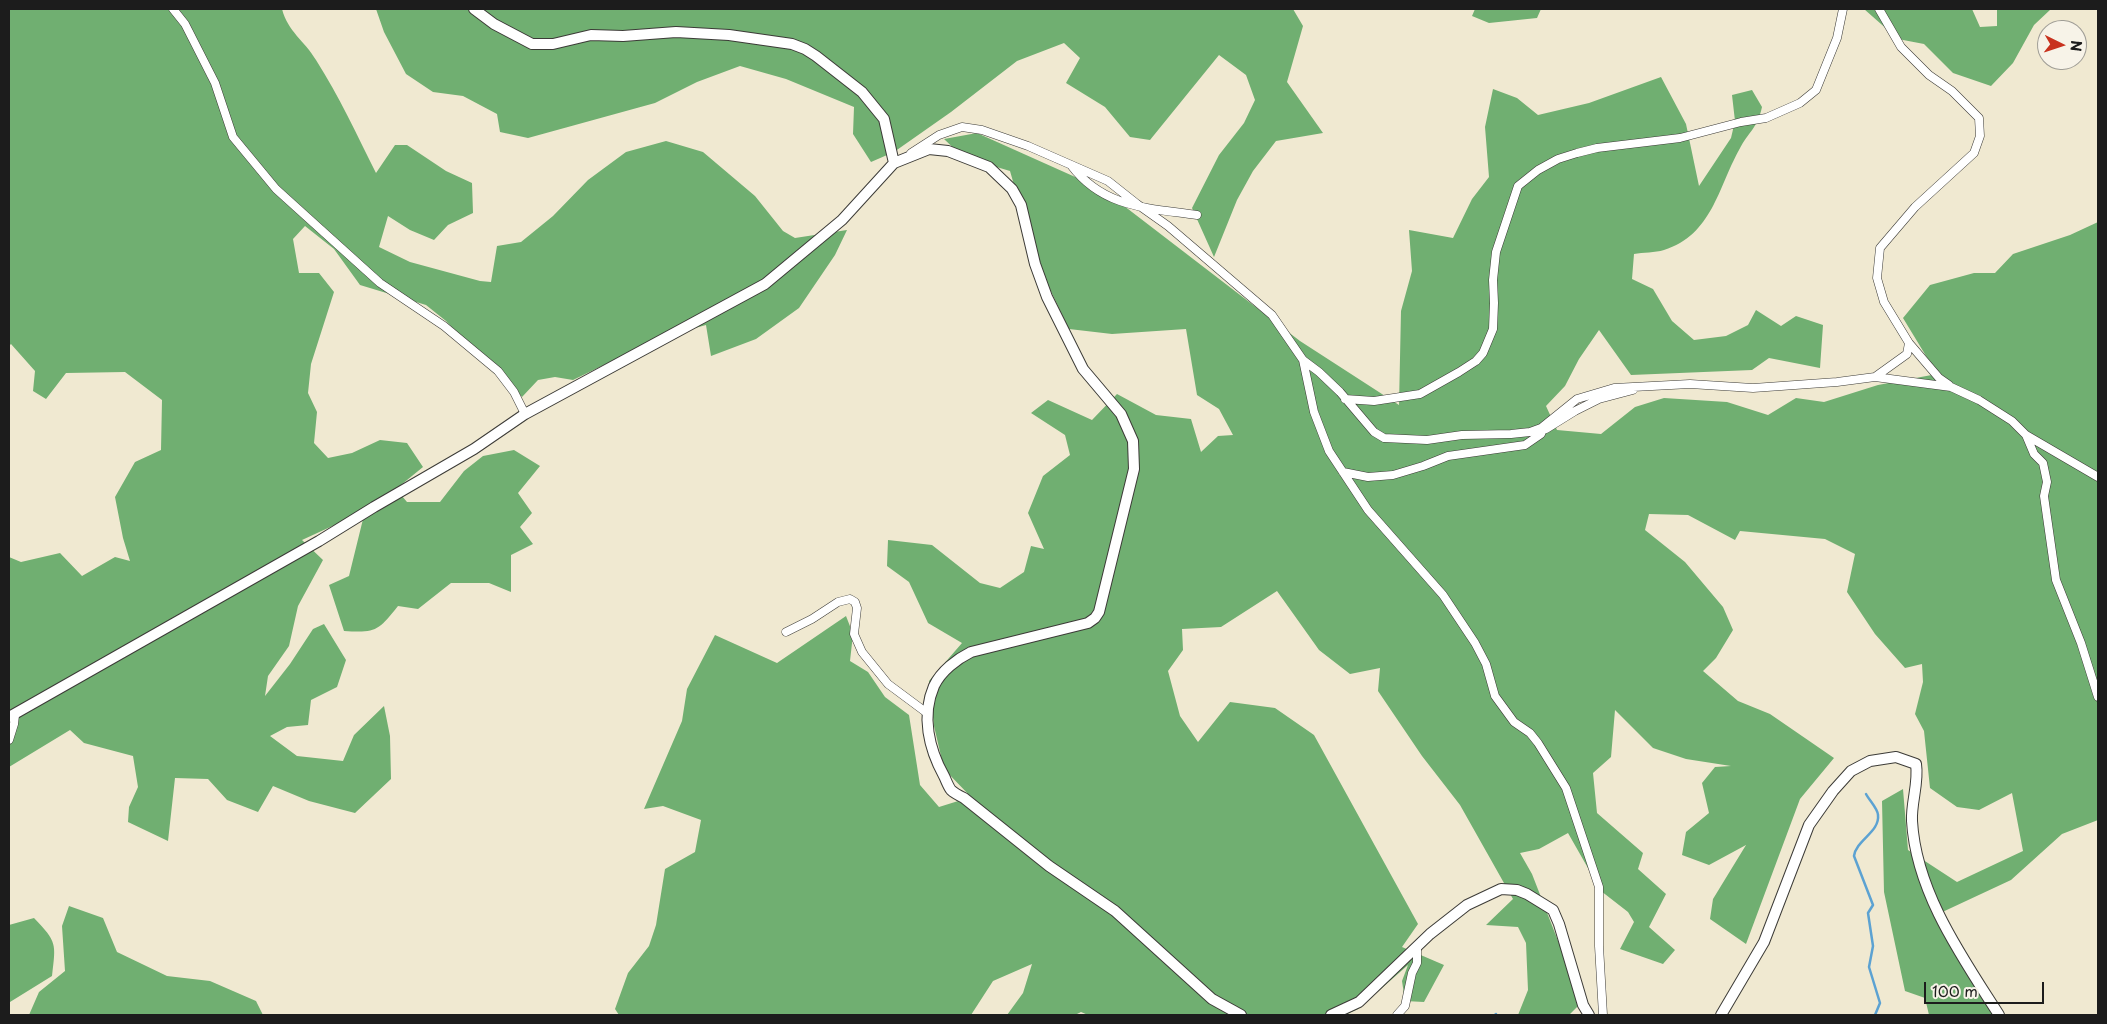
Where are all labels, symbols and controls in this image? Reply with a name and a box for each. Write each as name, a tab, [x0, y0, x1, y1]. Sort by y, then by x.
north arrow	[2037, 20, 2087, 70]
text: N	[2066, 40, 2087, 52]
scale bar	[1927, 972, 2047, 1004]
text: 100 m	[1932, 979, 1978, 1002]

